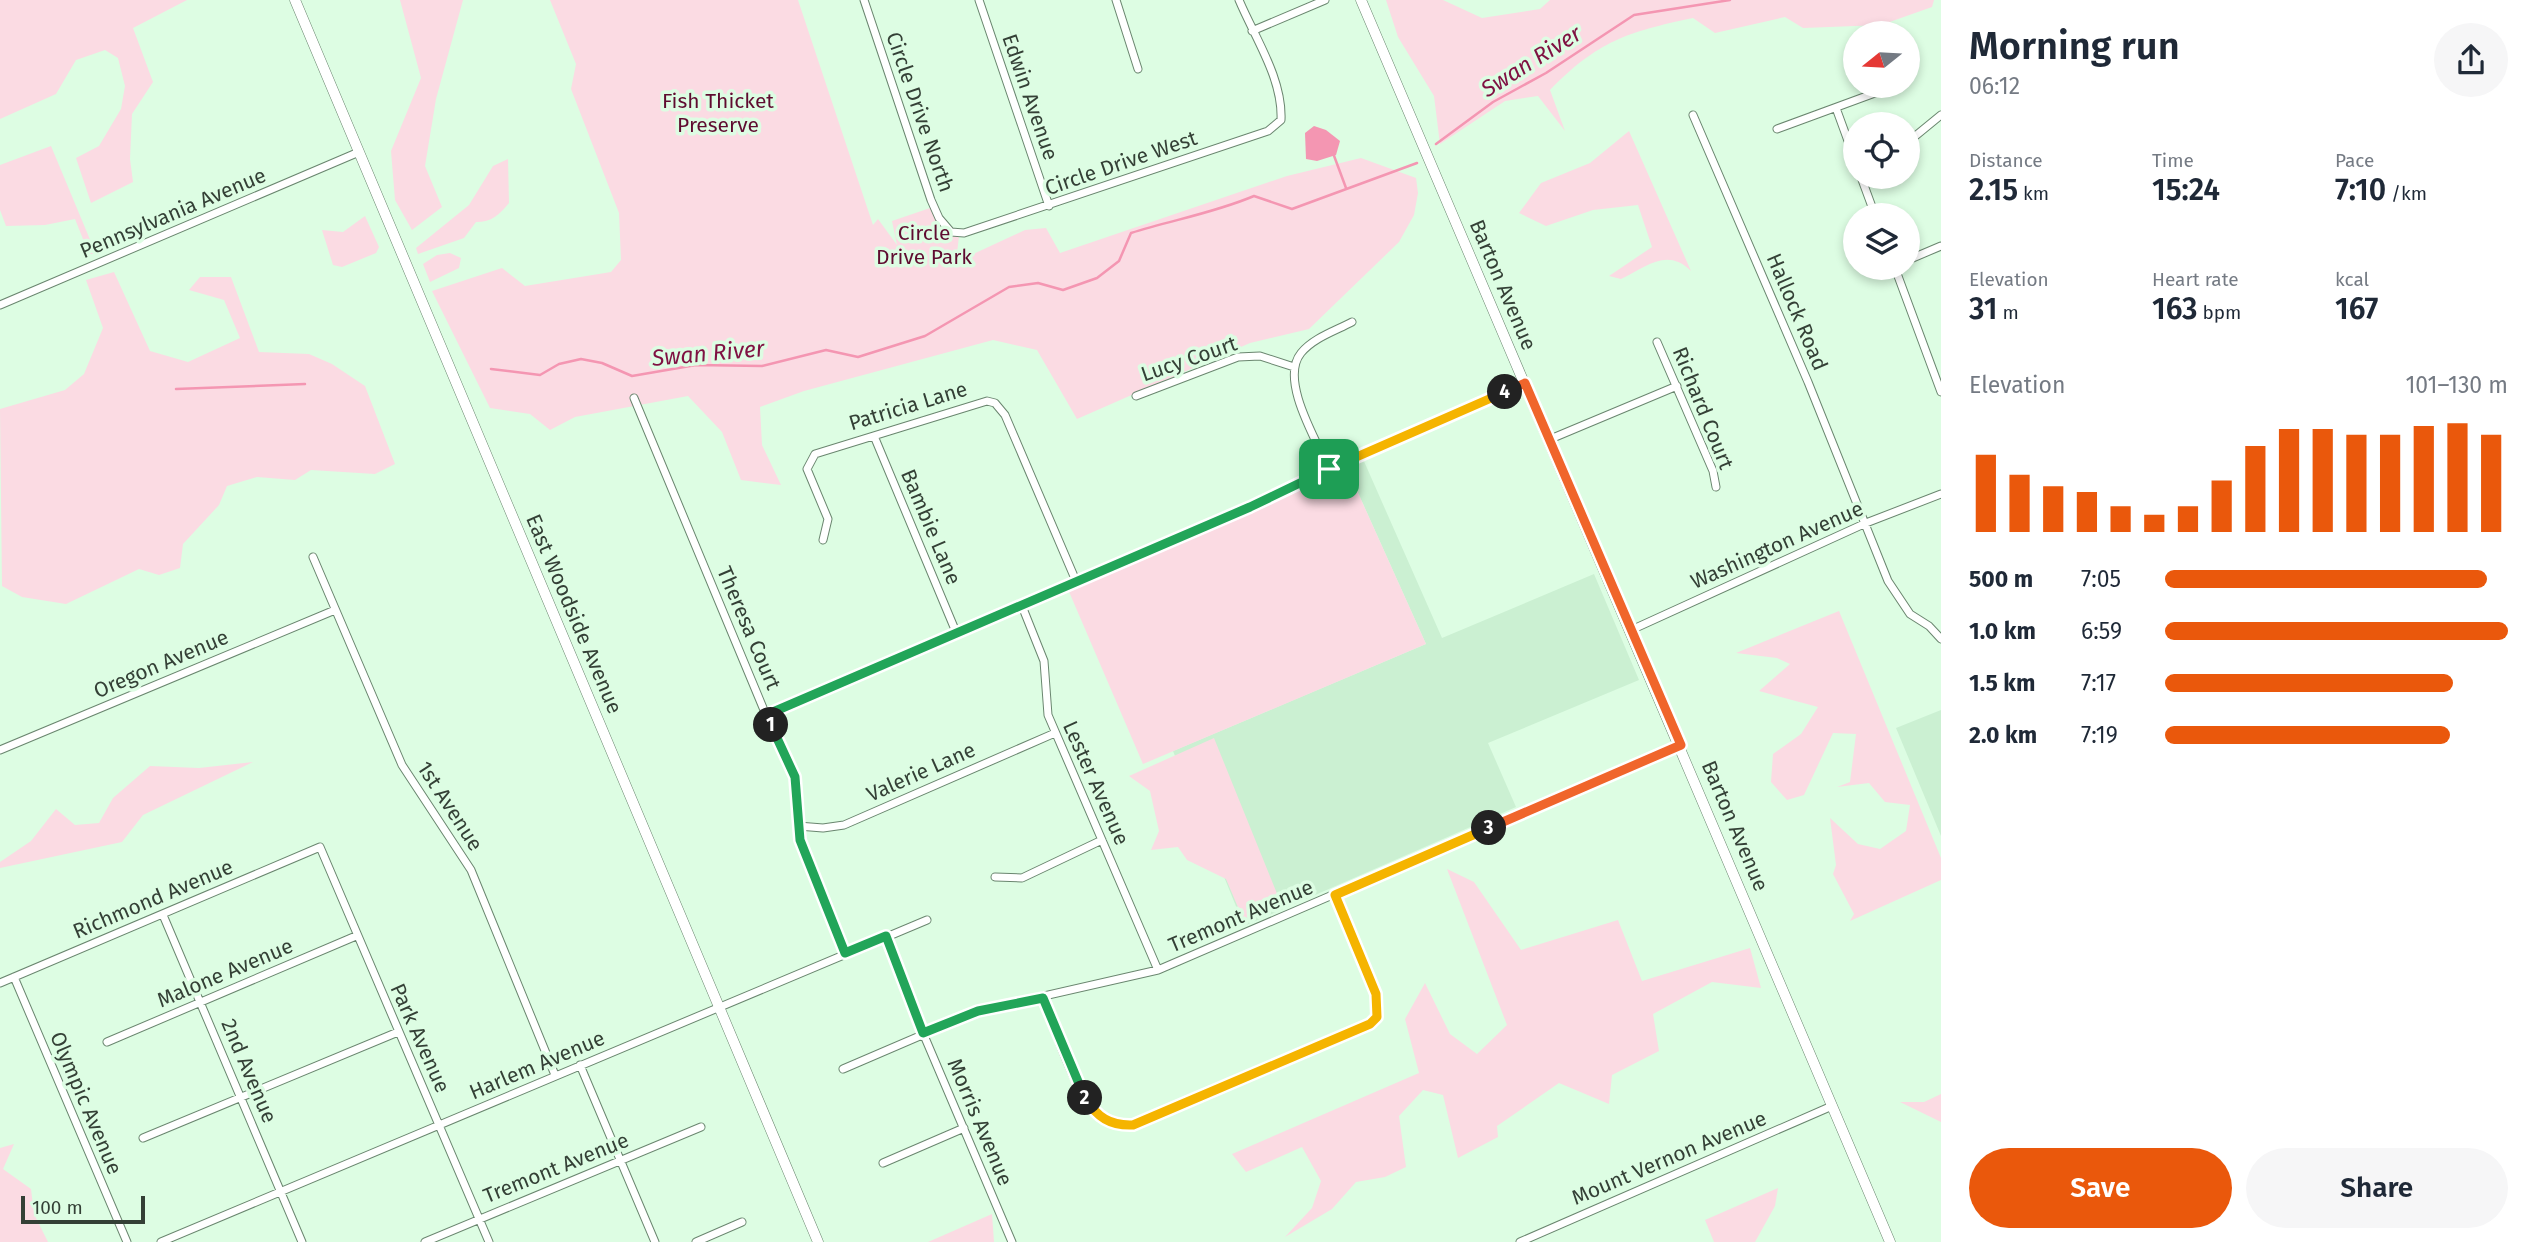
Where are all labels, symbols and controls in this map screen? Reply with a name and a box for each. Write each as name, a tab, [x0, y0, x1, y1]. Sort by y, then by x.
water label: Swan River	[1475, 19, 1587, 103]
north arrow	[1843, 21, 1920, 98]
map controls	[1843, 21, 1920, 280]
text: Morning run	[1969, 23, 2180, 69]
button: share	[2434, 23, 2508, 97]
street label: Circle Drive North	[880, 28, 960, 196]
street label: Edwin Avenue	[996, 30, 1064, 164]
text: 06:12	[1969, 72, 2020, 100]
park label: Fish Thicket Preserve	[662, 88, 774, 138]
button: locate	[1843, 112, 1920, 189]
street label: Circle Drive West	[1042, 125, 1201, 201]
text: Distance	[1969, 149, 2043, 172]
text: Time	[2152, 149, 2194, 172]
text: Pace	[2335, 149, 2374, 172]
street label: Pennsylvania Avenue	[76, 162, 270, 264]
text: 2.15	[1969, 172, 2018, 208]
text: 15:24	[2152, 172, 2220, 208]
text: 7:10	[2335, 172, 2386, 208]
text: km	[2018, 182, 2049, 205]
text: /km	[2386, 182, 2427, 205]
button: layers	[1843, 203, 1920, 280]
street label: Barton Avenue	[1464, 216, 1542, 354]
park label: Circle Drive Park	[876, 220, 972, 270]
street label: Hallock Road	[1761, 250, 1833, 374]
text: Elevation	[1969, 268, 2049, 291]
text: Heart rate	[2152, 268, 2239, 291]
text: kcal	[2335, 268, 2369, 291]
text: 31	[1969, 291, 1997, 327]
text: 163	[2152, 291, 2198, 327]
text: 167	[2335, 291, 2378, 327]
text: m	[1997, 301, 2019, 324]
text: bpm	[2198, 301, 2241, 324]
street label: Lucy Court	[1138, 330, 1241, 388]
water label: Swan River	[649, 334, 767, 372]
street label: Richard Court	[1667, 343, 1739, 473]
text: Elevation	[1969, 371, 2065, 399]
text: 101–130 m	[2405, 371, 2508, 399]
pin: 4	[1488, 374, 1522, 410]
street label: Patricia Lane	[846, 376, 970, 436]
text: 4	[1499, 380, 1510, 403]
pin	[1299, 439, 1359, 499]
icon: arrive	[1310, 450, 1348, 488]
street label: Bambie Lane	[895, 465, 967, 589]
street label: Washington Avenue	[1687, 495, 1867, 595]
street label: East Woodside Avenue	[520, 510, 628, 718]
street label: Theresa Court	[711, 562, 787, 694]
text: 500 m	[1969, 565, 2033, 593]
text: 7:05	[2081, 565, 2121, 593]
text: 1.0 km	[1969, 617, 2036, 645]
text: 6:59	[2081, 617, 2122, 645]
street label: Oregon Avenue	[90, 624, 232, 704]
text: 1.5 km	[1969, 669, 2035, 697]
text: 7:17	[2081, 669, 2116, 697]
pin: 1	[754, 708, 788, 742]
text: 1	[766, 713, 775, 736]
street label: Lester Avenue	[1057, 717, 1135, 849]
text: 2.0 km	[1969, 721, 2037, 749]
text: 7:19	[2081, 721, 2118, 749]
street label: Valerie Lane	[863, 737, 979, 807]
street label: 1st Avenue	[411, 756, 489, 856]
street label: Barton Avenue	[1696, 757, 1774, 895]
pin: 3	[1472, 810, 1506, 846]
text: 3	[1484, 816, 1493, 839]
street label: Richmond Avenue	[69, 854, 237, 944]
street label: Tremont Avenue	[1165, 874, 1317, 958]
street label: Malone Avenue	[153, 933, 297, 1013]
street label: Park Avenue	[384, 979, 456, 1097]
street label: 2nd Avenue	[215, 1015, 283, 1127]
street label: Harlem Avenue	[465, 1025, 609, 1105]
street label: Olympic Avenue	[44, 1028, 128, 1178]
street label: Morris Avenue	[942, 1054, 1018, 1190]
pin: 2	[1068, 1080, 1102, 1116]
text: 2	[1080, 1086, 1089, 1109]
street label: Mount Vernon Avenue	[1568, 1105, 1770, 1211]
street label: Tremont Avenue	[479, 1127, 633, 1209]
button: Save	[1969, 1148, 2232, 1228]
button: Share	[2246, 1148, 2508, 1228]
scale bar	[21, 1193, 145, 1225]
text: 100 m	[32, 1196, 83, 1219]

